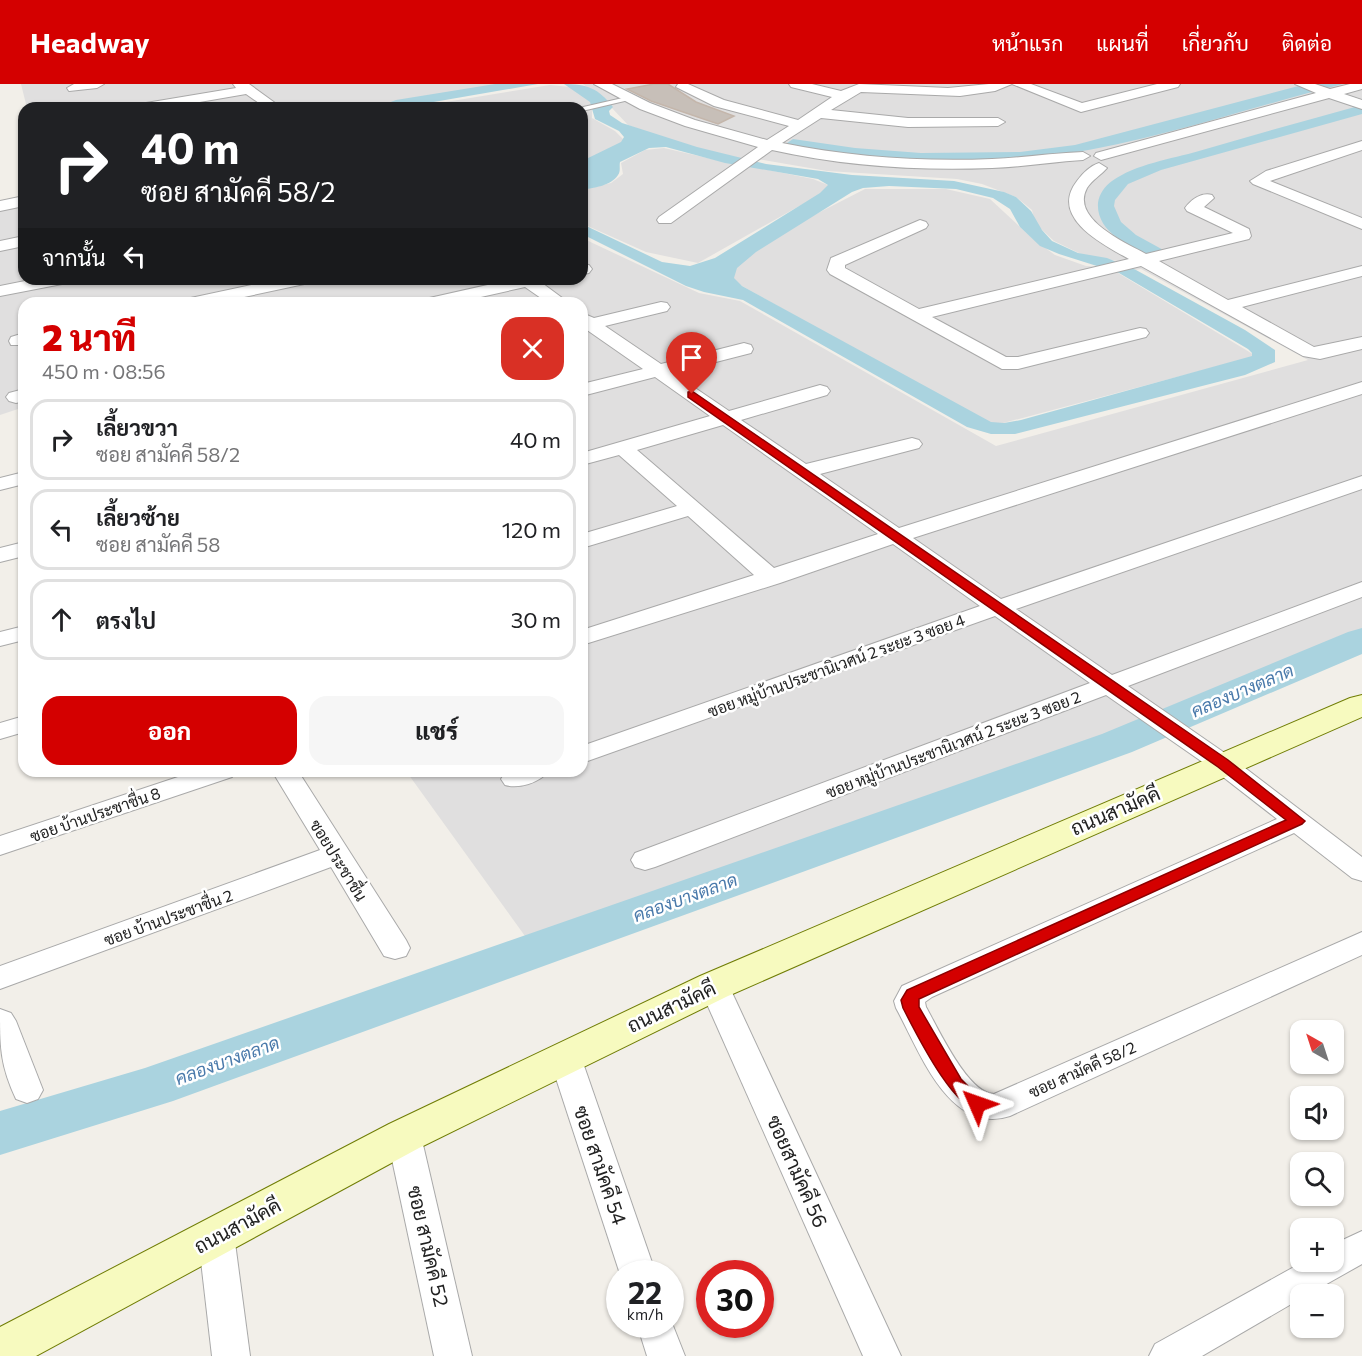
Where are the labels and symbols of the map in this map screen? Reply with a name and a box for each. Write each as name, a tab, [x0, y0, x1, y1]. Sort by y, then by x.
pin	[666, 332, 717, 394]
street label: ซอย หมู่บ้านประชานิเวศน์ 2 ระยะ 3 ซอย 4	[704, 607, 969, 723]
water label: คลองบางตลาด	[1187, 659, 1297, 721]
street label: ซอย หมู่บ้านประชานิเวศน์ 2 ระยะ 3 ซอย 2	[822, 685, 1084, 804]
street label: ซอย บ้านประชาชื่น 8	[26, 779, 163, 845]
street label: ถนนสามัคคี	[1067, 780, 1163, 840]
street label: ซอยประชาชื่น	[306, 814, 375, 904]
water label: คลองบางตลาด	[630, 868, 740, 926]
street label: ซอย บ้านประชาชื่น 2	[100, 881, 235, 949]
street label: ถนนสามัคคี	[623, 975, 719, 1037]
north arrow	[1290, 1020, 1344, 1074]
water label: คลองบางตลาด	[172, 1031, 282, 1089]
street label: ซอย สามัคคี 58/2	[1025, 1036, 1139, 1101]
position arrow	[945, 1072, 1009, 1136]
street label: ซอย สามัคคี 54	[569, 1102, 633, 1228]
street label: ซอยสามัคคี 56	[762, 1111, 834, 1231]
street label: ซอย สามัคคี 52	[403, 1183, 455, 1309]
street label: ถนนสามัคคี	[190, 1192, 284, 1258]
speed limit sign: 30	[696, 1260, 774, 1338]

